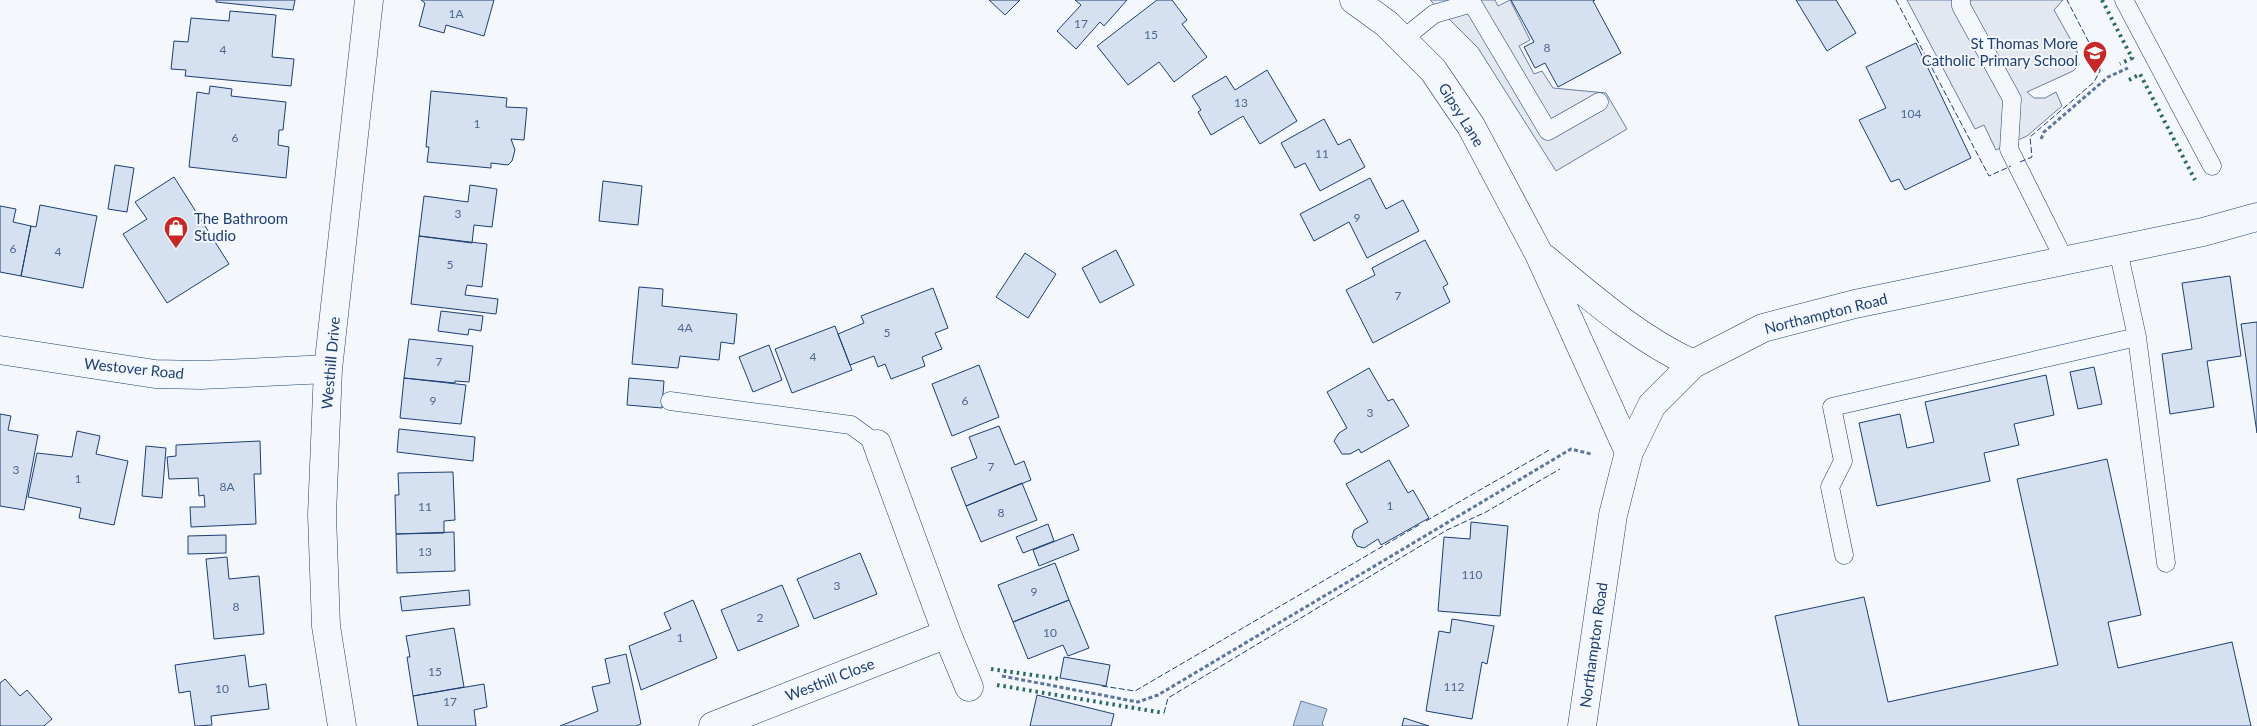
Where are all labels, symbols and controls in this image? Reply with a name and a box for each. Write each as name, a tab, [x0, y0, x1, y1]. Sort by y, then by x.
house number: 1A	[448, 6, 464, 21]
house number: 17	[1074, 16, 1088, 31]
house number: 15	[1144, 27, 1158, 42]
place label: St Thomas More Catholic Primary School	[1922, 34, 2078, 69]
house number: 8	[1544, 40, 1551, 55]
school or university icon: St Thomas More Catholic Primary School	[2082, 40, 2108, 74]
house number: 4	[220, 42, 227, 57]
street label: Gipsy Lane	[1435, 79, 1489, 150]
house number: 13	[1234, 95, 1248, 110]
house number: 104	[1901, 106, 1921, 121]
house number: 1	[474, 116, 481, 131]
house number: 6	[232, 130, 239, 145]
house number: 11	[1315, 146, 1329, 161]
house number: 3	[455, 206, 462, 221]
place label: The Bathroom Studio	[194, 209, 288, 244]
house number: 9	[1354, 210, 1361, 225]
shop icon: The Bathroom Studio	[163, 215, 189, 249]
house number: 6	[10, 241, 17, 256]
house number: 4	[55, 244, 62, 259]
house number: 5	[447, 257, 454, 272]
house number: 7	[1395, 288, 1402, 303]
street label: Northampton Road	[1762, 289, 1889, 337]
street label: Westhill Drive	[317, 316, 343, 410]
house number: 4A	[677, 320, 693, 335]
house number: 5	[884, 325, 891, 340]
house number: 4	[810, 349, 817, 364]
street label: Westover Road	[83, 354, 185, 382]
house number: 7	[436, 354, 443, 369]
house number: 9	[430, 393, 437, 408]
house number: 6	[962, 393, 969, 408]
house number: 3	[1367, 405, 1374, 420]
house number: 7	[988, 459, 995, 474]
house number: 3	[13, 462, 20, 477]
house number: 1	[75, 471, 82, 486]
house number: 8A	[219, 479, 235, 494]
house number: 1	[1387, 498, 1394, 513]
house number: 11	[418, 499, 432, 514]
house number: 8	[998, 505, 1005, 520]
house number: 13	[418, 544, 432, 559]
house number: 110	[1462, 567, 1482, 582]
house number: 3	[834, 578, 841, 593]
street label: Northampton Road	[1575, 581, 1611, 709]
house number: 9	[1031, 584, 1038, 599]
house number: 8	[233, 599, 240, 614]
house number: 2	[757, 610, 764, 625]
house number: 10	[1043, 625, 1057, 640]
house number: 1	[677, 630, 684, 645]
street label: Westhill Close	[783, 654, 877, 704]
house number: 15	[428, 664, 442, 679]
house number: 112	[1444, 679, 1464, 694]
house number: 10	[215, 681, 229, 696]
house number: 17	[443, 694, 457, 709]

